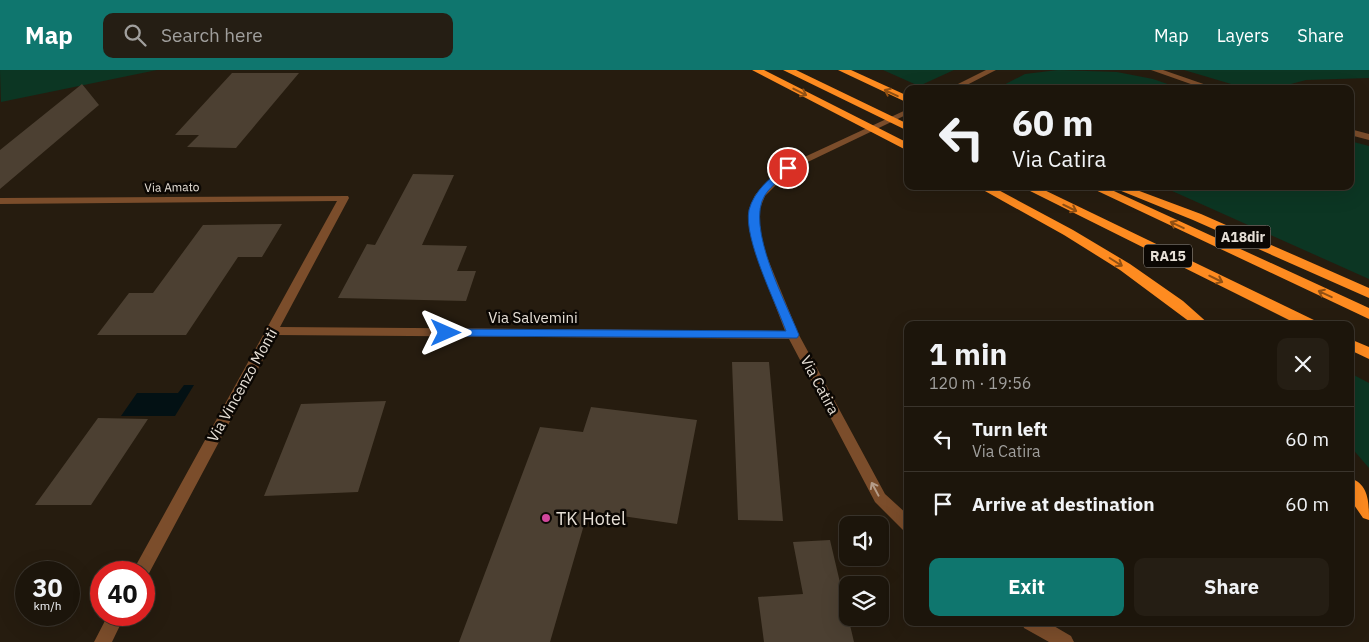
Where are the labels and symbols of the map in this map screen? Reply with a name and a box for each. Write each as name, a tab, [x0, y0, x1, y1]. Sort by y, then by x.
one-way arrow	[884, 87, 899, 97]
one-way arrow	[792, 88, 807, 97]
pin	[767, 147, 809, 189]
street label: Via Amato	[144, 179, 200, 195]
one-way arrow	[1062, 203, 1077, 213]
one-way arrow	[1170, 220, 1185, 230]
road number: A18dir	[1216, 226, 1270, 248]
road number: RA15	[1144, 245, 1192, 268]
one-way arrow	[1108, 258, 1122, 268]
one-way arrow	[1208, 275, 1223, 284]
one-way arrow	[1318, 288, 1333, 298]
position arrow	[419, 306, 471, 358]
street label: Via Salvemini	[488, 308, 578, 327]
street label: Via Vincenzo Monti	[203, 325, 281, 445]
street label: Via Catira	[797, 352, 843, 418]
one-way arrow	[870, 482, 879, 497]
place label: TK Hotel	[556, 507, 626, 530]
marker: TK Hotel	[540, 512, 552, 524]
speed limit sign: 40	[90, 561, 155, 626]

